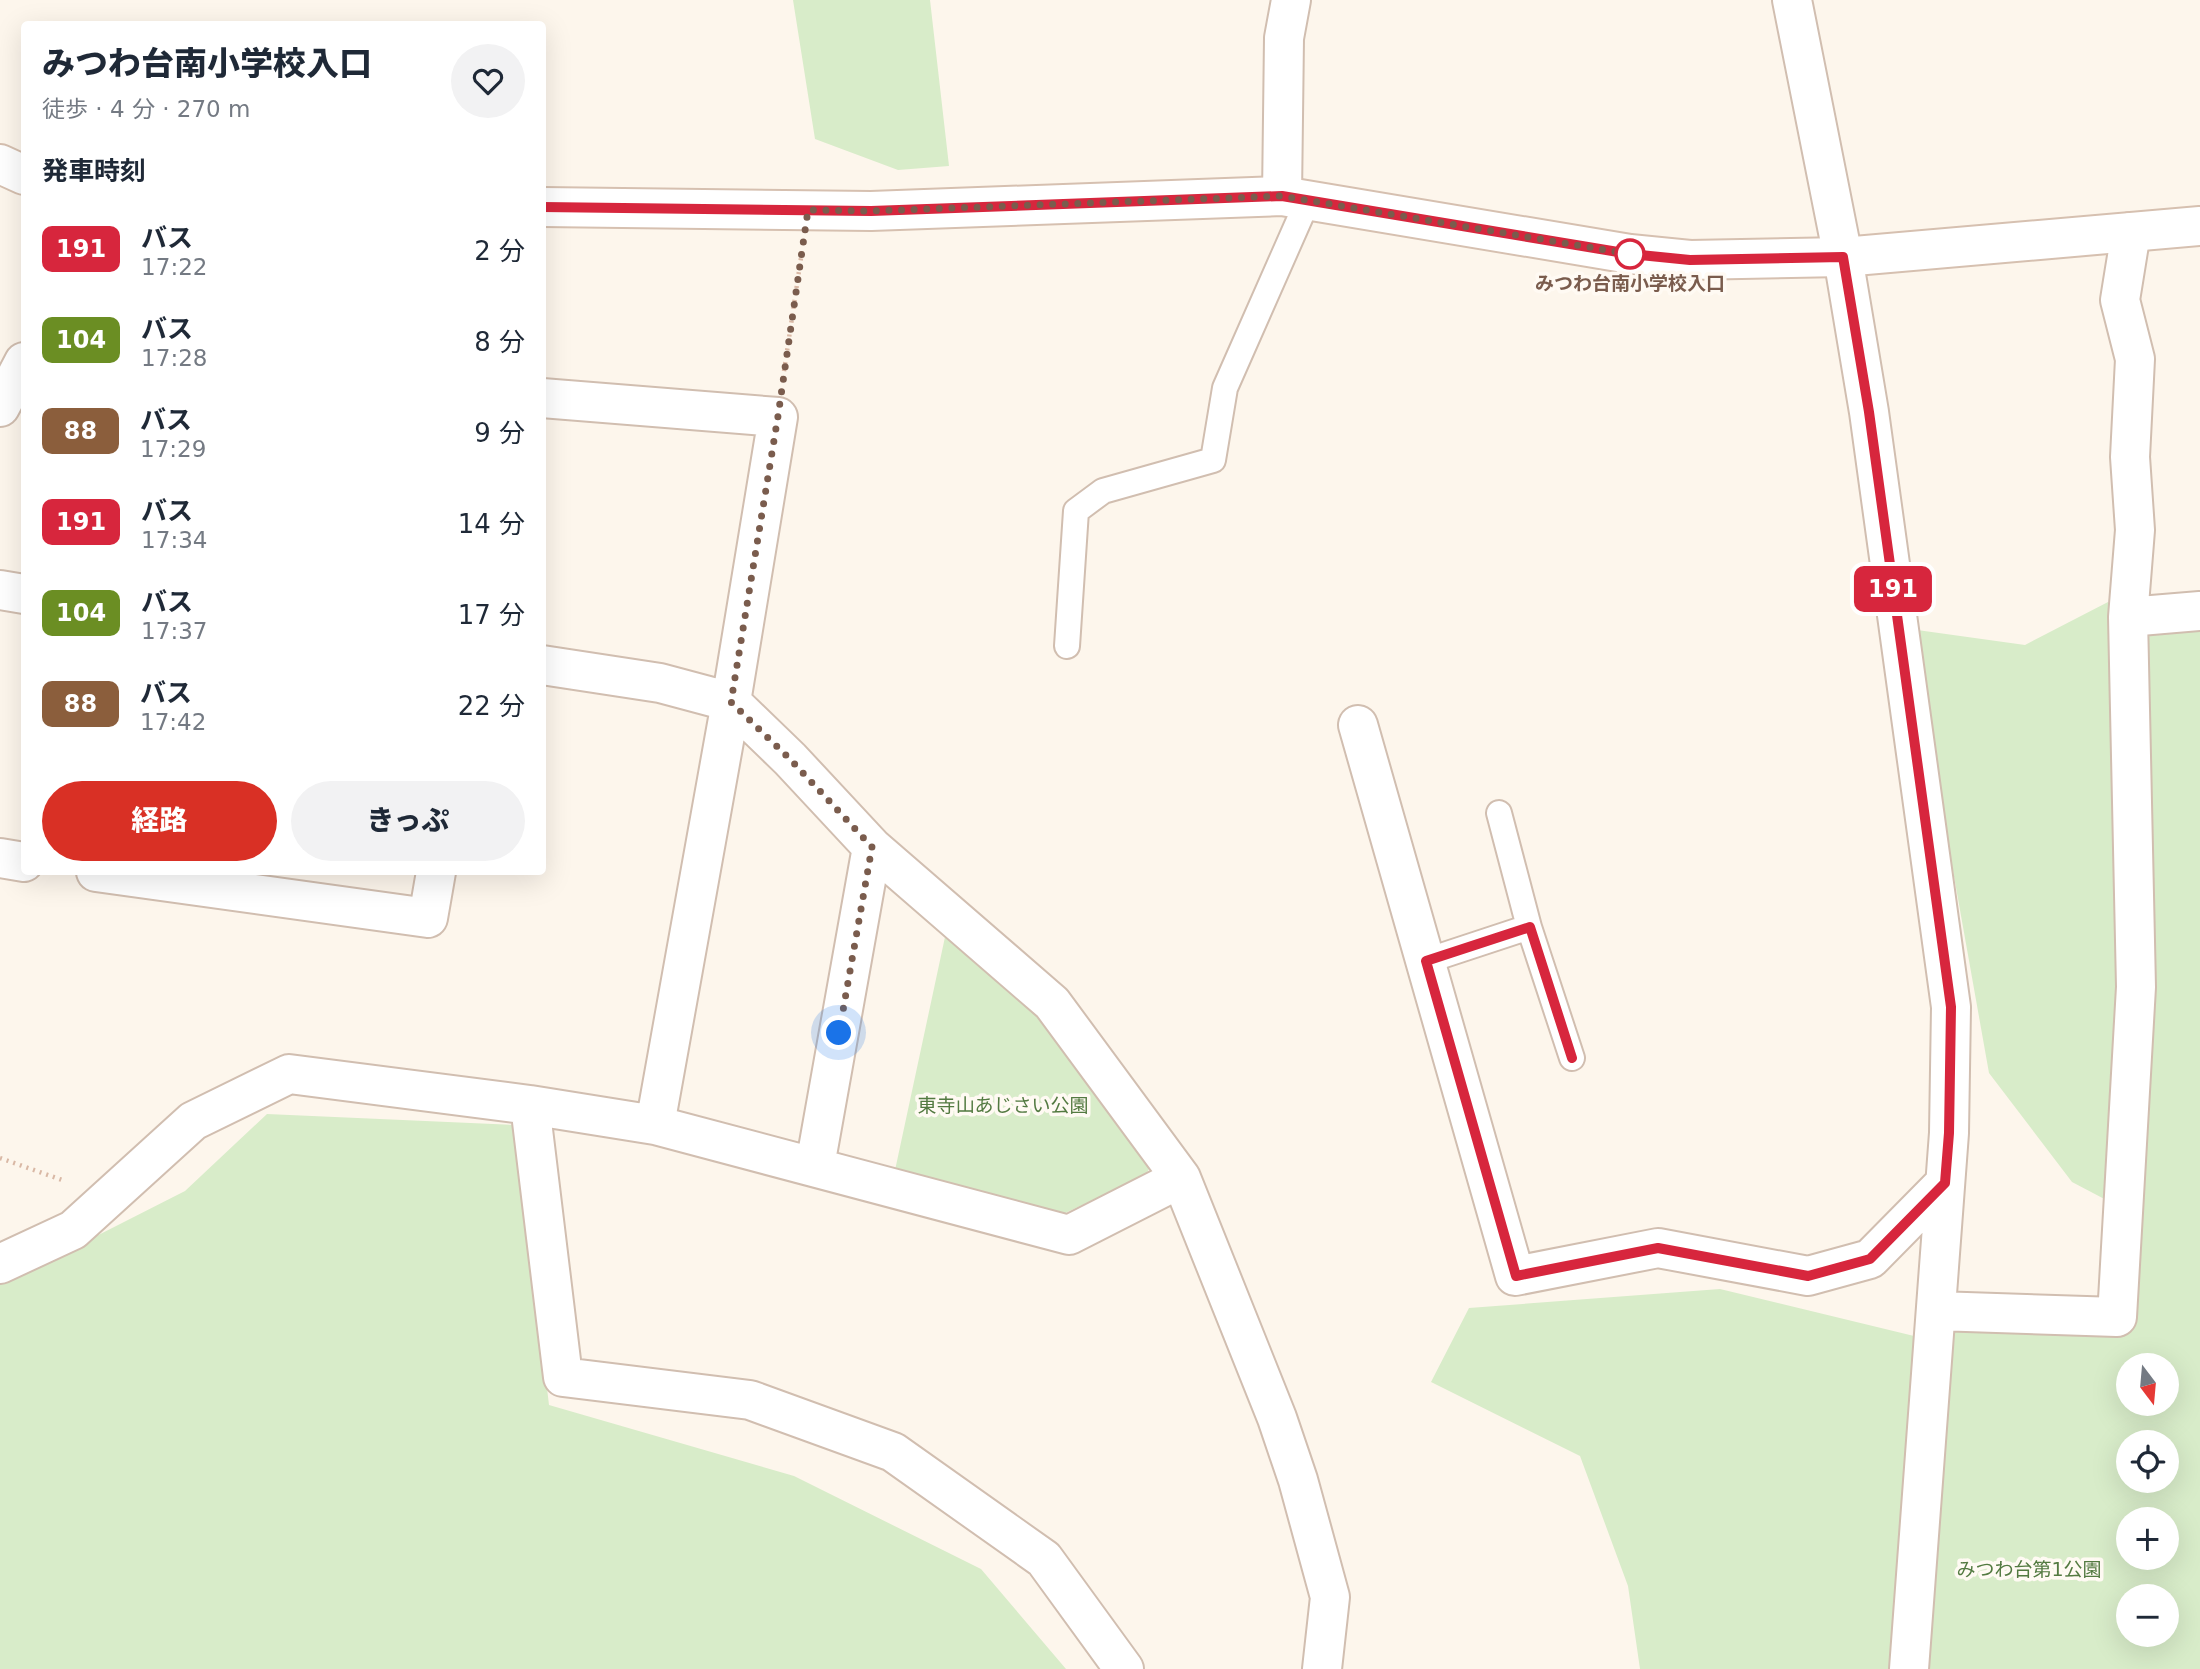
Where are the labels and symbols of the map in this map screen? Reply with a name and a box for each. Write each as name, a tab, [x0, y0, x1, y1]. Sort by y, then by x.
marker: みつわ台南小学校入口	[1615, 239, 1645, 269]
place label: みつわ台南小学校入口	[1535, 272, 1725, 294]
line badge: 191	[1853, 566, 1933, 612]
your location	[821, 1015, 856, 1050]
park label: 東寺山あじさい公園	[917, 1094, 1089, 1116]
north arrow	[2116, 1353, 2179, 1416]
park label: みつわ台第1公園	[1956, 1558, 2102, 1580]

